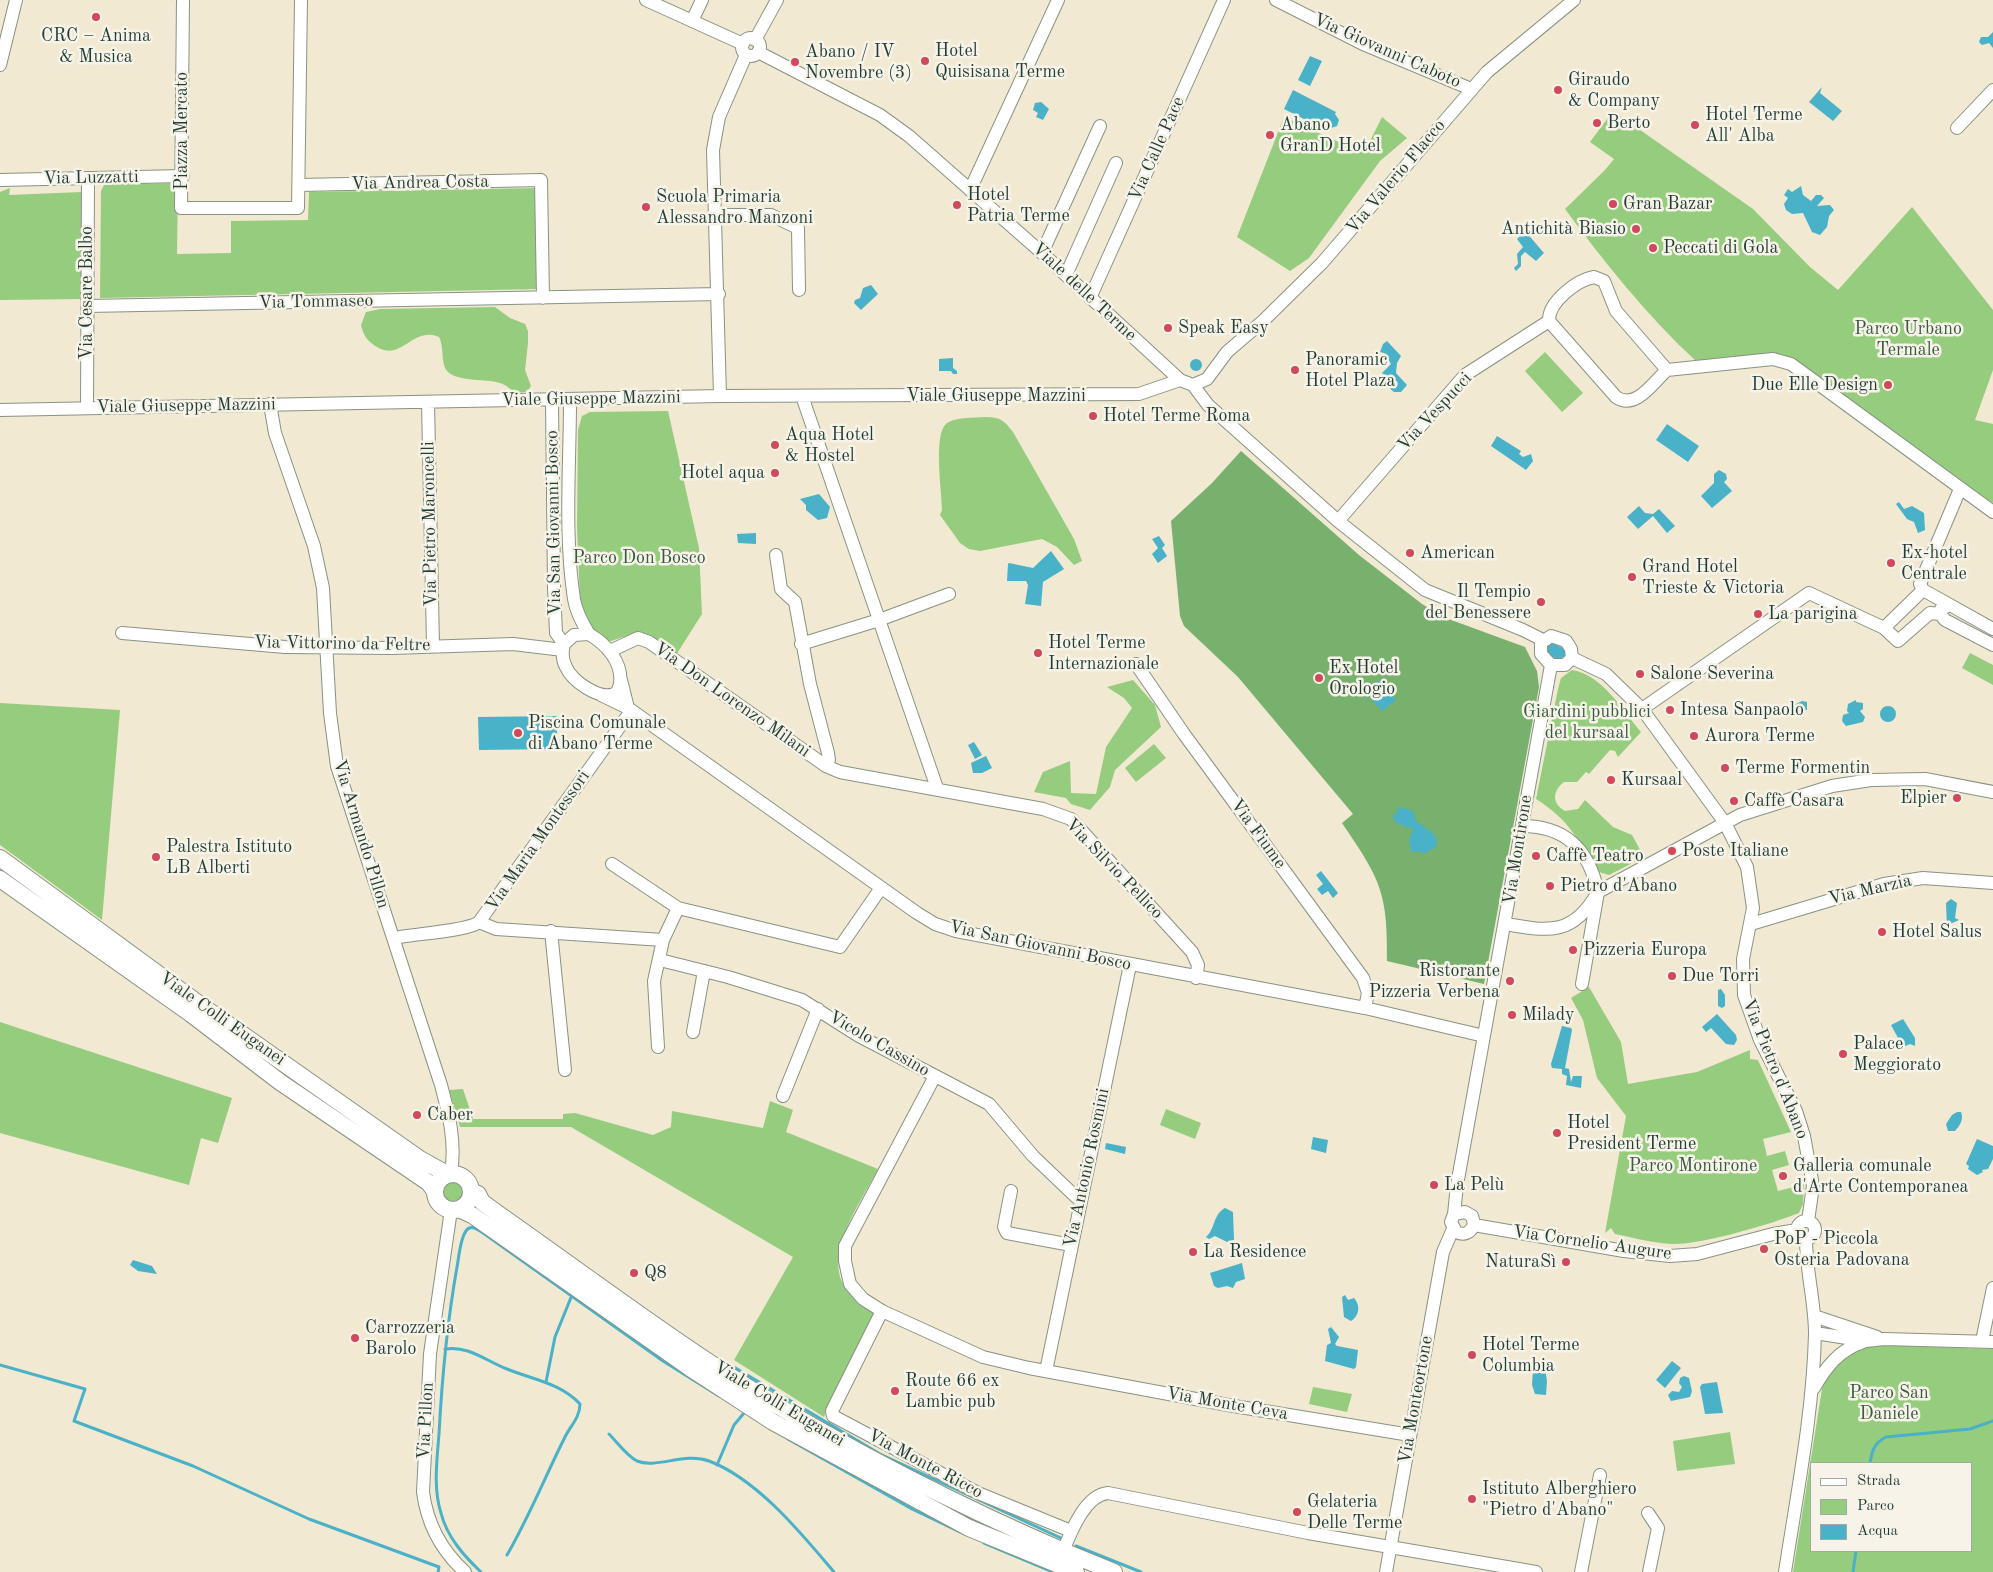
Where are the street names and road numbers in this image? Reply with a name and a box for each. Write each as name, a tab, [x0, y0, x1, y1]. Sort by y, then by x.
street label: Via Giovanni Caboto	[1310, 9, 1464, 93]
street label: Piazza Mercato	[171, 72, 193, 190]
street label: Via Calle Pace	[1124, 93, 1190, 205]
street label: Via Valerio Flacco	[1342, 115, 1450, 239]
street label: Via Luzzatti	[43, 166, 139, 190]
street label: Via Andrea Costa	[351, 171, 489, 195]
street label: Via Cesare Balbo	[76, 226, 98, 360]
street label: Viale delle Terme	[1027, 238, 1141, 346]
street label: Via Tommaseo	[258, 290, 374, 314]
street label: Via Vespucci	[1393, 368, 1477, 456]
street label: Viale Giuseppe Mazzini	[906, 385, 1086, 407]
street label: Viale Giuseppe Mazzini	[501, 387, 681, 411]
street label: Viale Giuseppe Mazzini	[96, 394, 276, 418]
street label: Via San Giovanni Bosco	[542, 430, 566, 616]
street label: Via Pietro Maroncelli	[418, 441, 442, 607]
street label: Via Vittorino da Feltre	[254, 632, 430, 656]
street label: Via Don Lorenzo Milani	[650, 638, 814, 762]
street label: Via Armando Pillon	[328, 757, 394, 911]
street label: Via Maria Montessori	[481, 766, 595, 916]
street label: Via Montirone	[1499, 793, 1537, 907]
street label: Via Fiume	[1225, 795, 1291, 873]
street label: Via Silvio Pellico	[1060, 814, 1168, 924]
street label: Via Marzia	[1826, 870, 1914, 910]
street label: Via San Giovanni Bosco	[947, 916, 1133, 976]
street label: Viale Colli Euganei	[155, 967, 289, 1071]
street label: Via Pietro d'Abano	[1737, 996, 1813, 1142]
street label: Vicolo Cassino	[824, 1006, 934, 1082]
street label: Via Antonio Rosmini	[1060, 1086, 1114, 1250]
street label: Via Cornelio Augure	[1511, 1221, 1673, 1265]
street label: Via Monteortone	[1394, 1334, 1438, 1466]
street label: Viale Colli Euganei	[710, 1356, 848, 1452]
street label: Via Pillon	[413, 1382, 439, 1460]
street label: Via Monte Ceva	[1164, 1383, 1290, 1425]
street label: Via Monte Ricco	[864, 1425, 986, 1503]

